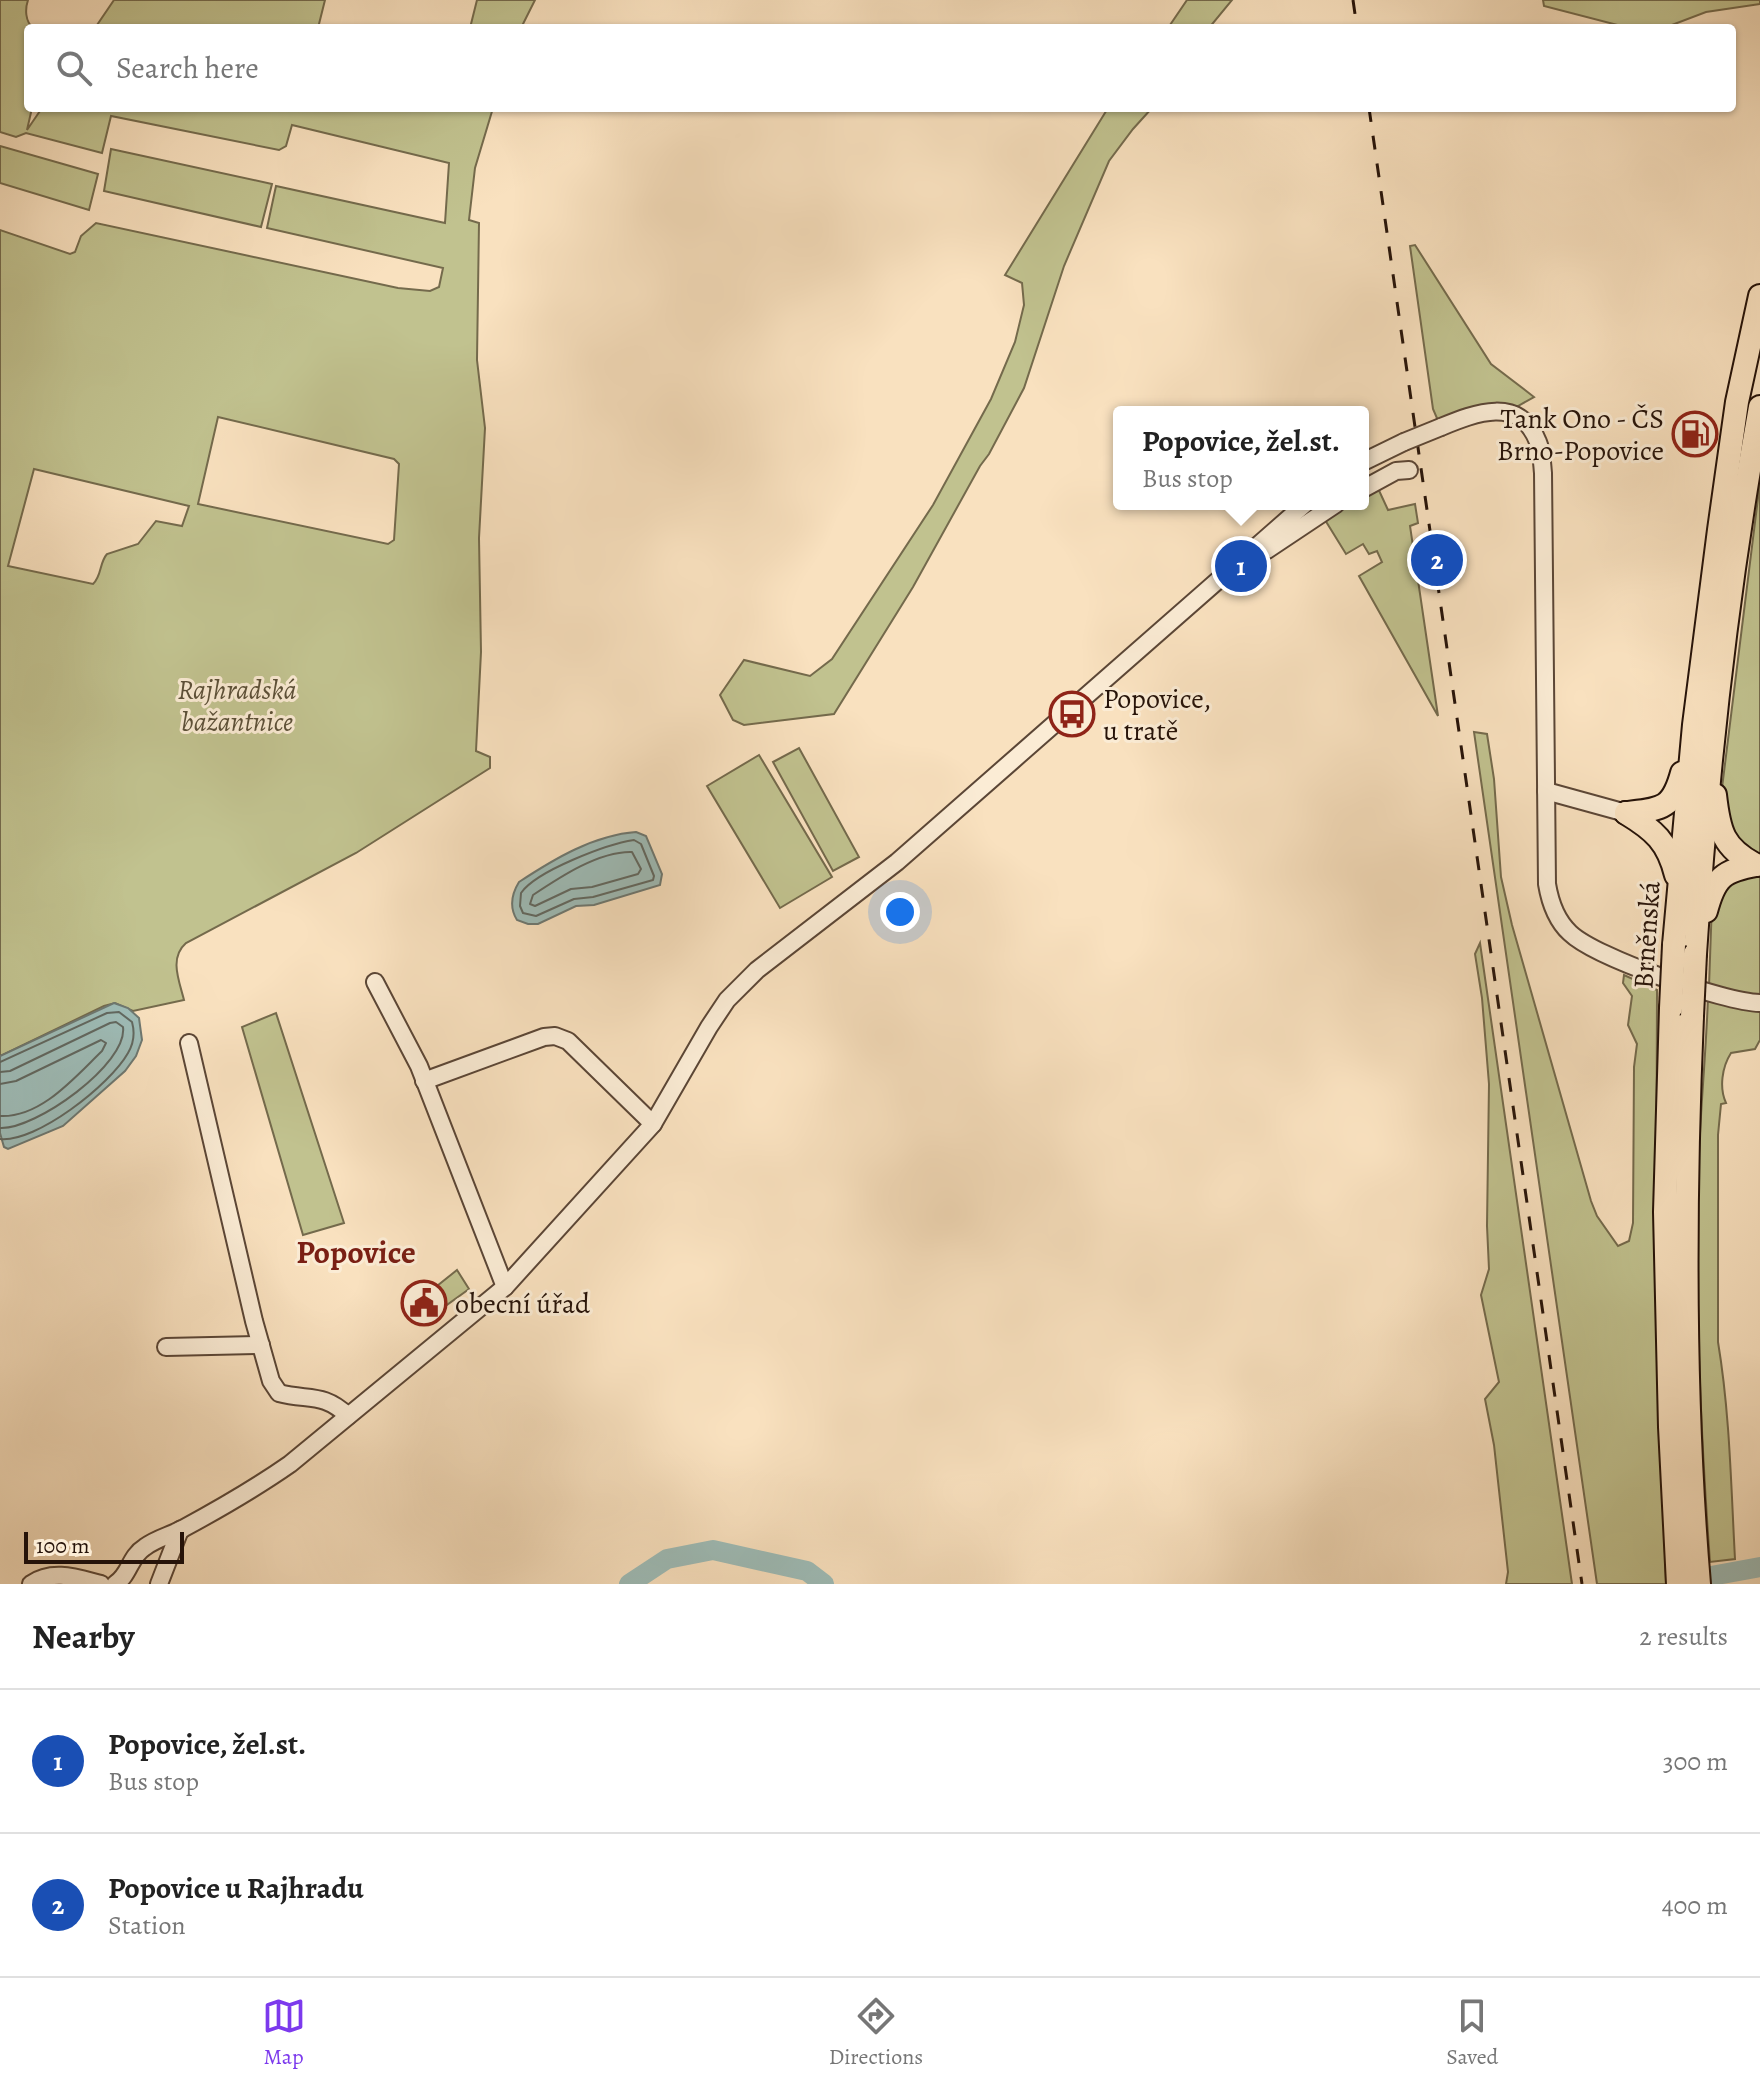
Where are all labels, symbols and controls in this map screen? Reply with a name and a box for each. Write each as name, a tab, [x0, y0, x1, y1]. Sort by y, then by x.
search box	[24, 24, 1736, 112]
icon: search	[52, 46, 96, 90]
text: Search here	[116, 48, 259, 88]
place label: Tank Ono - ČS Brno-Popovice	[1497, 400, 1664, 470]
popup	[1113, 406, 1369, 510]
fuel station icon: Tank Ono - ČS Brno-Popovice	[1671, 410, 1719, 458]
text: Popovice, žel.st.	[1142, 421, 1340, 461]
text: Bus stop	[1142, 461, 1233, 496]
pin: 2	[1411, 530, 1463, 590]
pin: 1	[1215, 536, 1267, 596]
park label: Rajhradská bažantnice	[178, 671, 296, 741]
place label: Popovice, u tratě	[1103, 680, 1211, 750]
bus stop icon: Popovice, u tratě	[1048, 690, 1096, 738]
street label: Brněnská	[1624, 880, 1670, 990]
your location	[880, 892, 920, 932]
district label: Popovice	[296, 1230, 416, 1274]
public building icon: obecní úřad	[400, 1279, 448, 1327]
place label: obecní úřad	[455, 1285, 591, 1323]
scale bar	[24, 1528, 184, 1564]
text: 100 m	[36, 1531, 90, 1561]
text: Nearby	[32, 1613, 135, 1660]
text: 2 results	[1639, 1619, 1728, 1654]
text: Popovice, žel.st.	[108, 1724, 306, 1764]
text: 1	[53, 1744, 63, 1779]
text: 300 m	[1663, 1744, 1728, 1779]
text: Bus stop	[108, 1764, 199, 1799]
text: Popovice u Rajhradu	[108, 1868, 364, 1908]
text: 2	[52, 1888, 64, 1923]
text: 400 m	[1662, 1888, 1728, 1923]
text: Station	[108, 1908, 186, 1943]
tab: Map	[262, 1994, 306, 2072]
tab: Directions	[829, 1994, 923, 2072]
tab: Saved	[1446, 1994, 1498, 2072]

